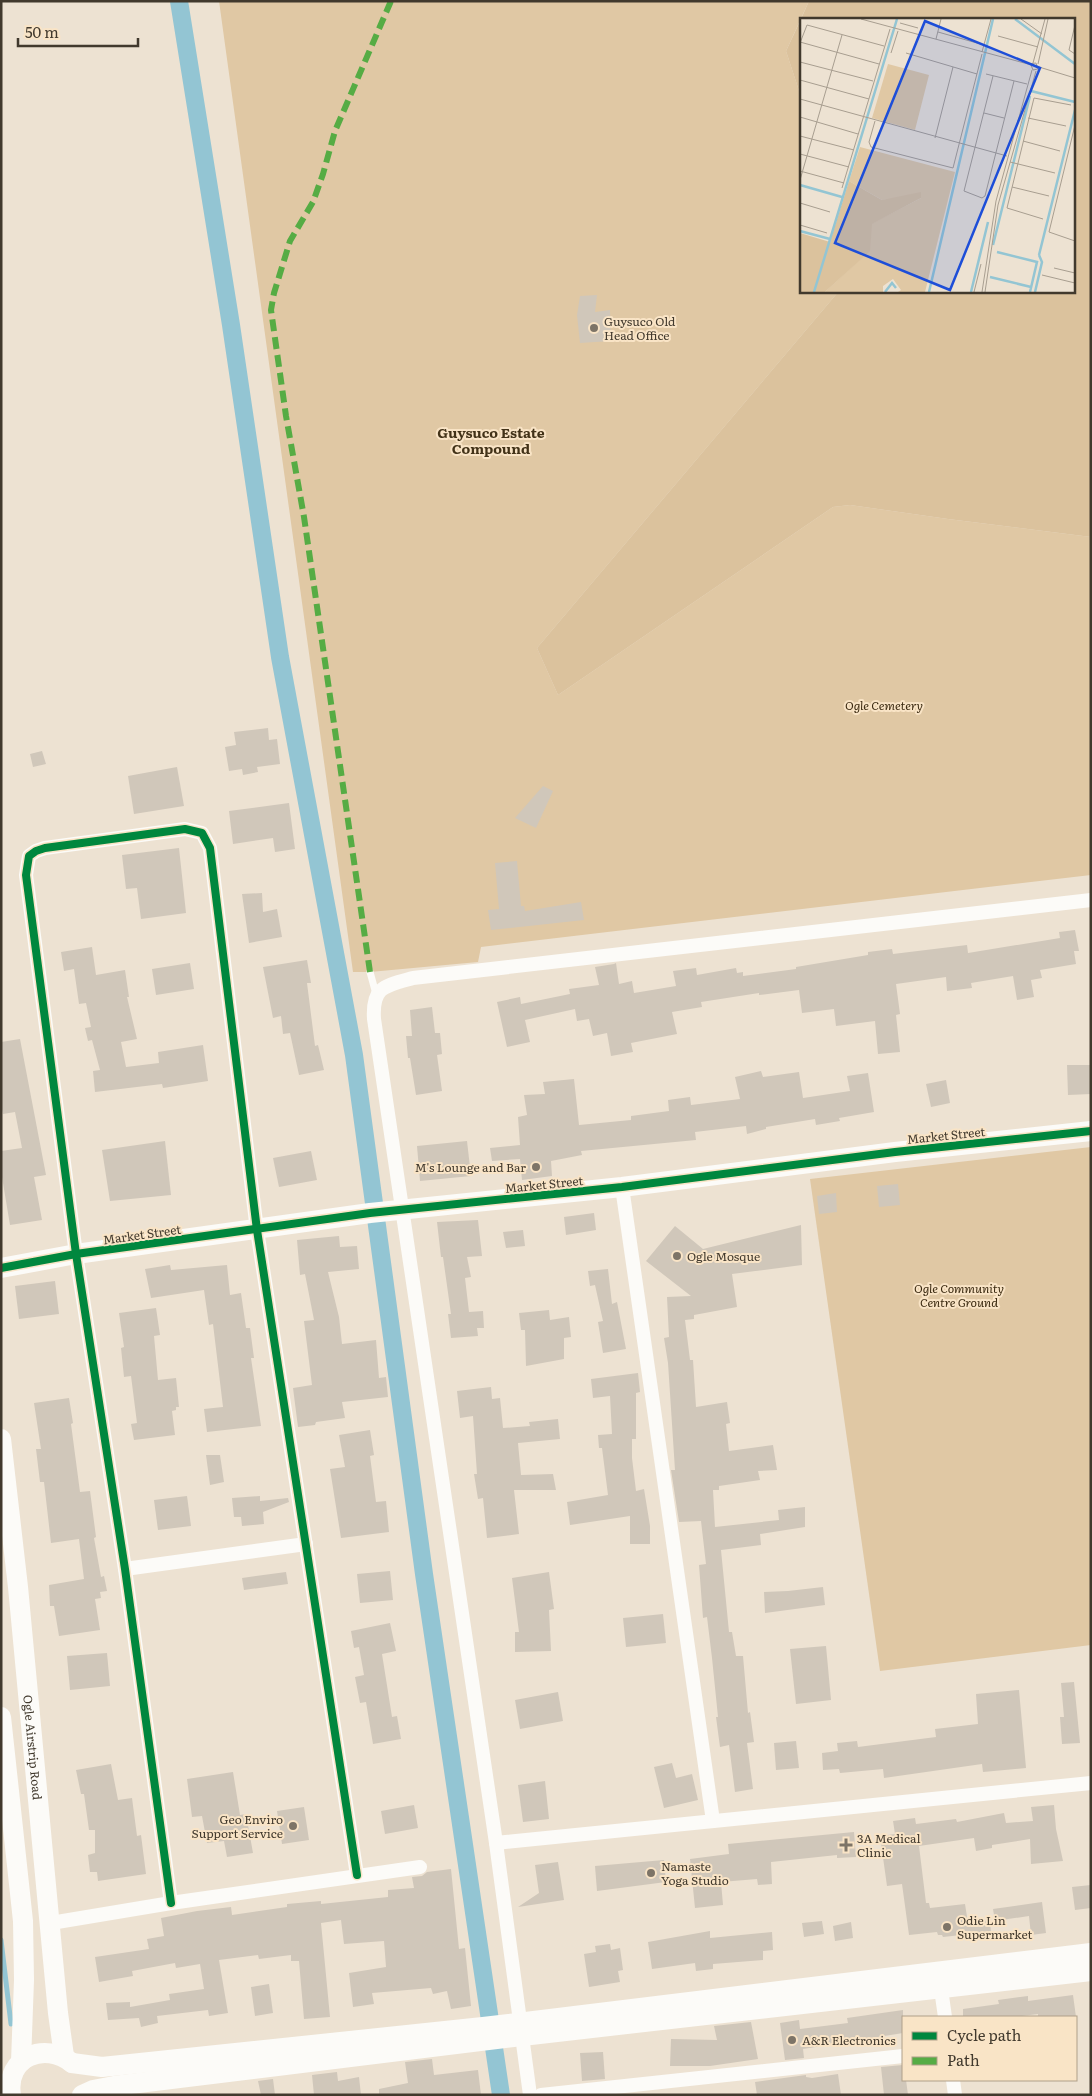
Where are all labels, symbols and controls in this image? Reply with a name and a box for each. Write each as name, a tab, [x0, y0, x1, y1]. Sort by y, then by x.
scale bar	[18, 15, 138, 47]
inset map	[800, 18, 1074, 292]
text: 50 m	[25, 20, 59, 43]
place label: Guysuco Old Head Office	[604, 312, 676, 344]
marker: Guysuco Old Head Office	[588, 322, 600, 334]
district label: Guysuco Estate Compound	[437, 422, 545, 458]
park label: Ogle Cemetery	[845, 696, 923, 714]
street label: Market Street	[906, 1122, 986, 1148]
place label: M's Lounge and Bar	[415, 1158, 526, 1176]
marker: M's Lounge and Bar	[530, 1161, 542, 1173]
street label: Market Street	[504, 1171, 584, 1197]
street label: Market Street	[102, 1220, 182, 1248]
place label: Ogle Mosque	[687, 1247, 760, 1265]
marker: Ogle Mosque	[671, 1250, 683, 1262]
park label: Ogle Community Centre Ground	[914, 1279, 1004, 1311]
street label: Ogle Airstrip Road	[19, 1694, 47, 1801]
place label: Geo Enviro Support Service	[192, 1810, 283, 1842]
marker: Geo Enviro Support Service	[287, 1820, 299, 1832]
place label: 3A Medical Clinic	[857, 1829, 921, 1861]
marker: 3A Medical Clinic	[839, 1838, 853, 1852]
place label: Namaste Yoga Studio	[661, 1857, 729, 1889]
marker: Namaste Yoga Studio	[645, 1867, 657, 1879]
place label: Odie Lin Supermarket	[957, 1911, 1033, 1943]
marker: Odie Lin Supermarket	[941, 1921, 953, 1933]
legend	[902, 2016, 1077, 2081]
text: Cycle path	[947, 2023, 1022, 2046]
place label: A&R Electronics	[802, 2031, 896, 2049]
marker: A&R Electronics	[786, 2034, 798, 2046]
text: Path	[947, 2048, 980, 2071]

